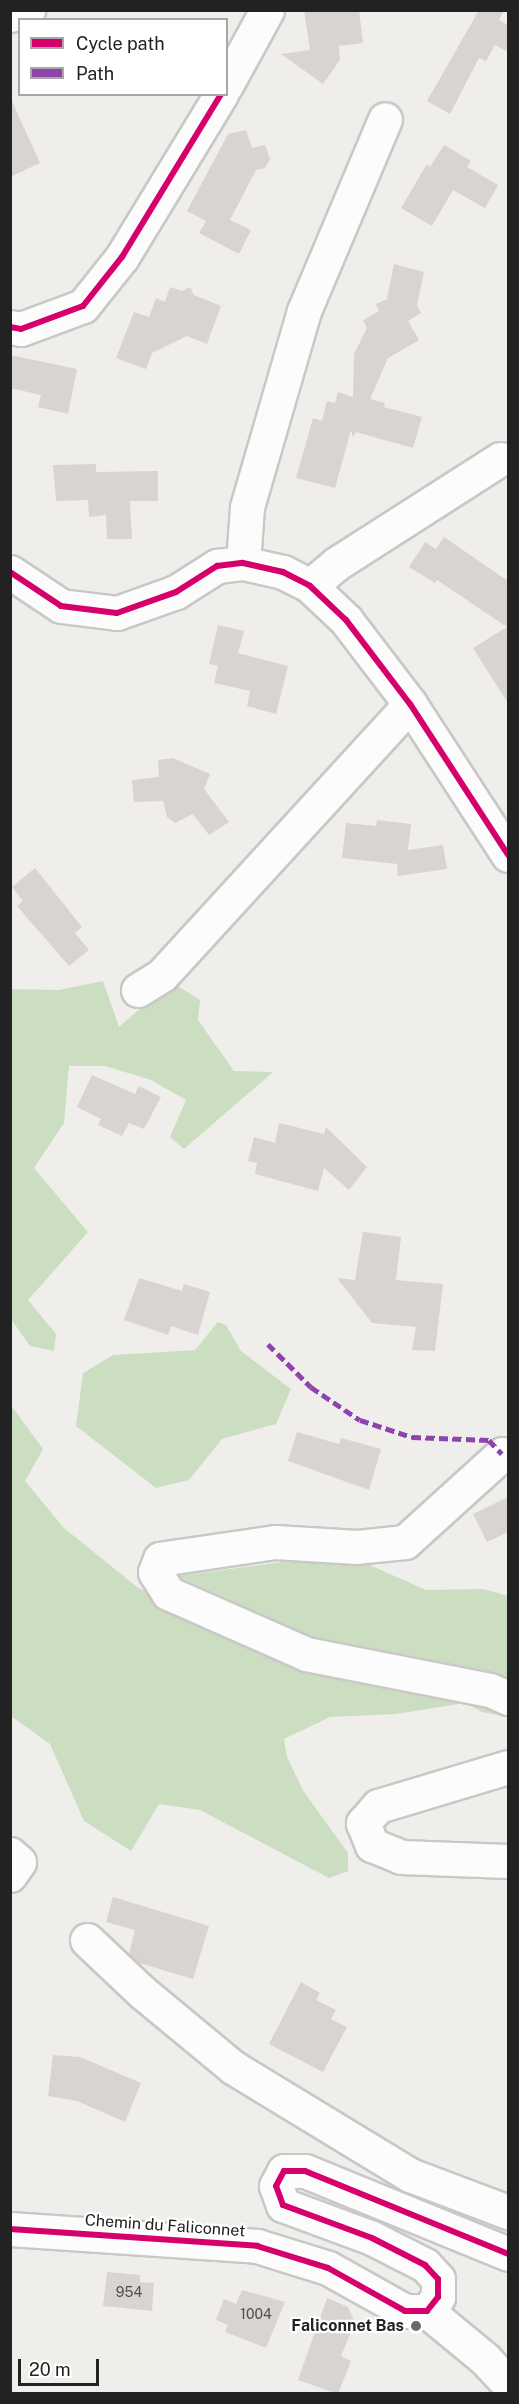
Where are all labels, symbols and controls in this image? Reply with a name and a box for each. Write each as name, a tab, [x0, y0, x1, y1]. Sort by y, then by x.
legend	[18, 18, 228, 96]
text: Cycle path	[76, 33, 165, 54]
text: Path	[76, 63, 114, 84]
street label: Chemin du Faliconnet	[84, 2211, 246, 2241]
house number: 954	[116, 2284, 142, 2300]
house number: 1004	[240, 2306, 272, 2322]
place label: Faliconnet Bas	[291, 2316, 404, 2336]
marker: Faliconnet Bas	[409, 2319, 423, 2333]
scale bar	[21, 2347, 102, 2385]
text: 20 m	[29, 2359, 71, 2380]

